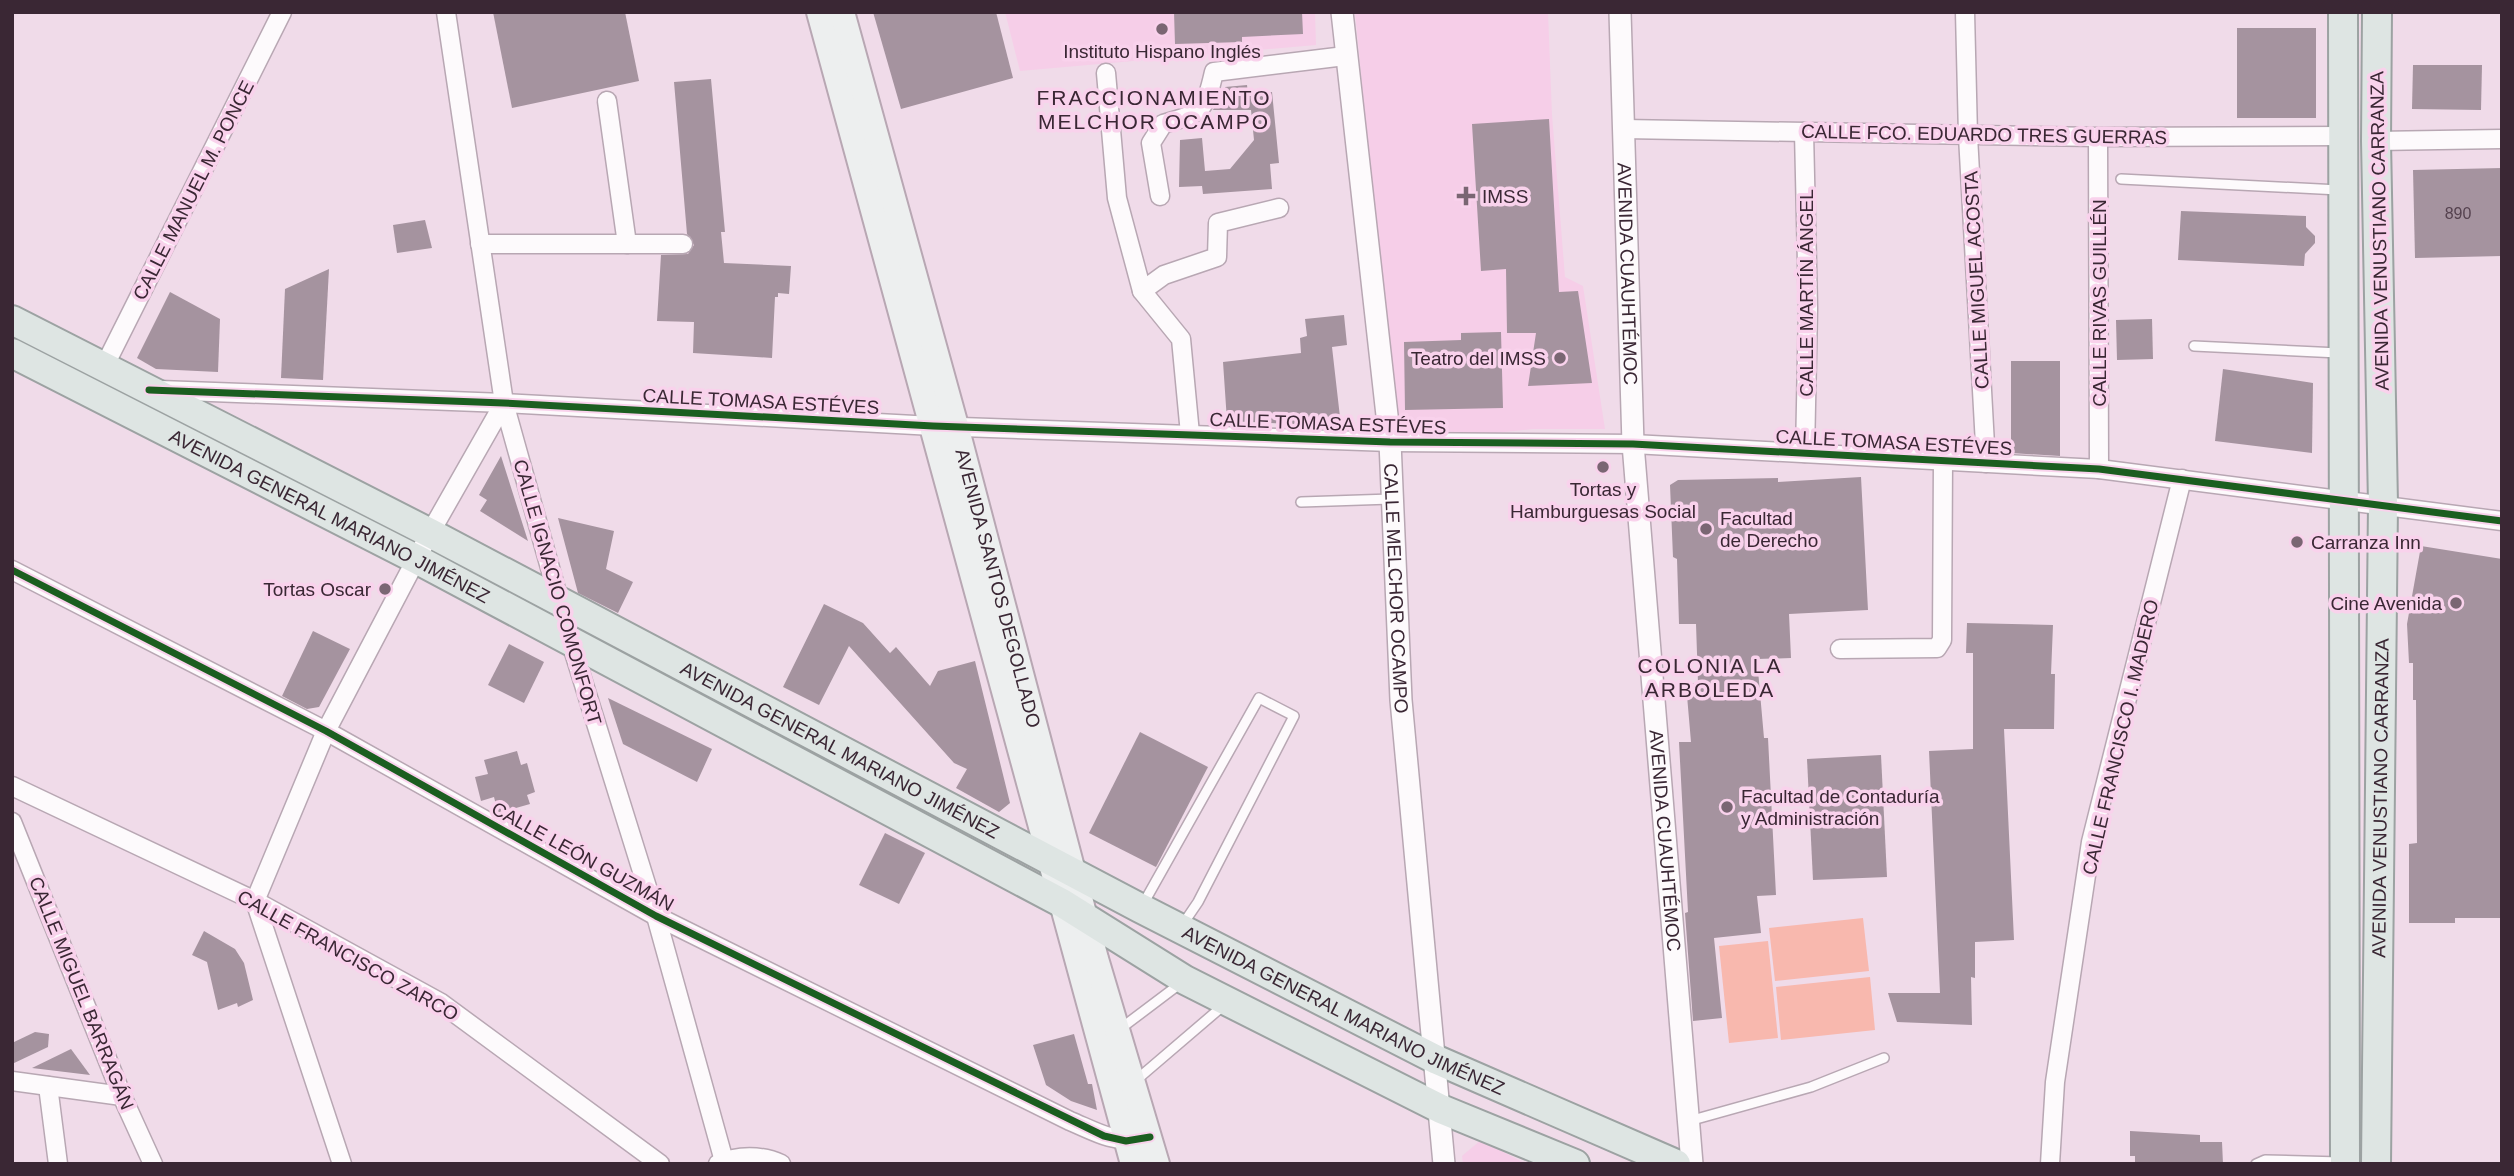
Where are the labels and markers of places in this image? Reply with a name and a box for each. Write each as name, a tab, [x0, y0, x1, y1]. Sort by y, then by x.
marker: Instituto Hispano Inglés	[1154, 21, 1170, 37]
place label: Instituto Hispano Inglés	[1063, 41, 1261, 62]
marker: IMSS	[1456, 186, 1476, 206]
place label: IMSS	[1482, 186, 1528, 207]
place label: Teatro del IMSS	[1411, 348, 1546, 369]
marker: Teatro del IMSS	[1552, 350, 1568, 366]
marker: Tortas y Hamburguesas Social	[1595, 459, 1611, 475]
place label: Tortas y Hamburguesas Social	[1510, 479, 1696, 522]
place label: Facultad de Derecho	[1720, 508, 1818, 551]
marker: Facultad de Derecho	[1698, 521, 1714, 537]
place label: Carranza Inn	[2311, 532, 2421, 553]
marker: Carranza Inn	[2289, 534, 2305, 550]
place label: Tortas Oscar	[263, 579, 372, 600]
marker: Tortas Oscar	[377, 581, 393, 597]
place label: Cine Avenida	[2330, 593, 2442, 614]
marker: Cine Avenida	[2448, 595, 2464, 611]
place label: Facultad de Contaduría y Administración	[1741, 786, 1940, 829]
marker: Facultad de Contaduría y Administración	[1719, 799, 1735, 815]

